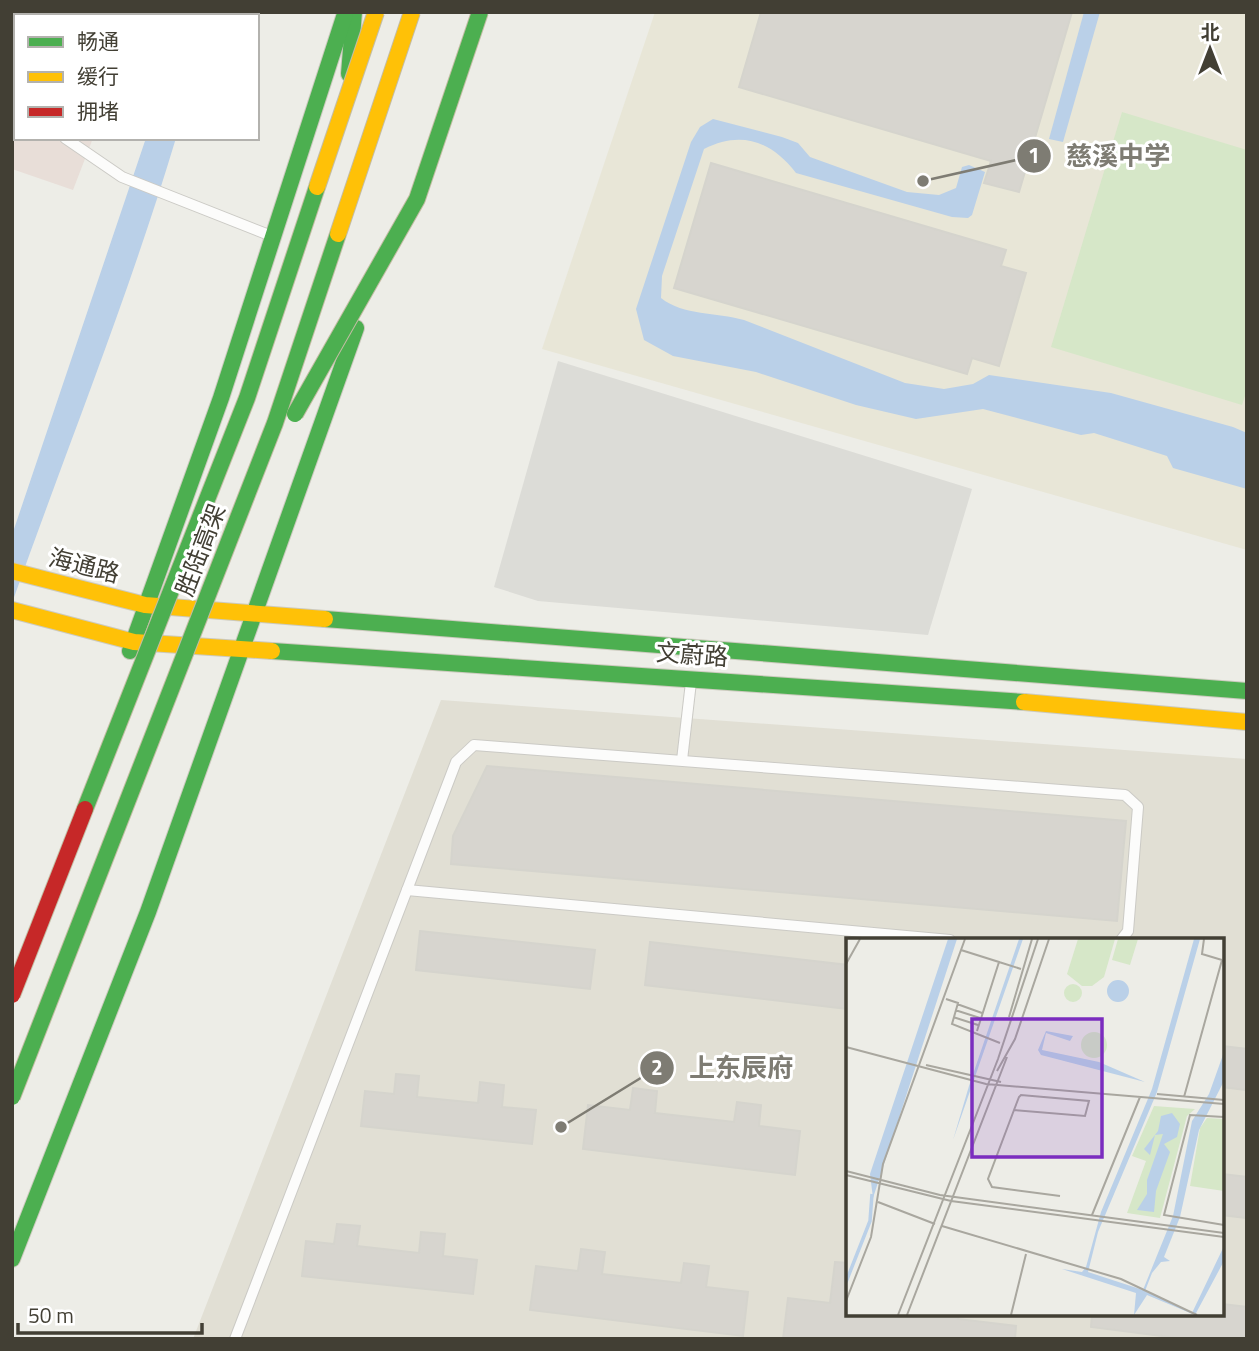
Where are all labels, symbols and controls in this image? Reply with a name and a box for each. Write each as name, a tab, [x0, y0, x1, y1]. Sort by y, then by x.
legend	[14, 14, 259, 140]
north arrow	[1175, 14, 1245, 84]
text: 北	[1200, 17, 1220, 46]
text: 畅通	[77, 25, 119, 57]
text: 缓行	[77, 60, 119, 92]
text: 拥堵	[77, 95, 119, 127]
callout: 慈溪中学	[1017, 132, 1184, 179]
text: 慈溪中学	[1066, 136, 1170, 175]
text: 1	[1028, 139, 1040, 171]
street label: 胜陆高架	[166, 498, 234, 601]
street label: 海通路	[45, 539, 124, 591]
street label: 文蔚路	[655, 634, 729, 674]
inset map	[846, 938, 1224, 1316]
callout: 上东辰府	[640, 1044, 807, 1091]
text: 上东辰府	[689, 1048, 793, 1087]
text: 2	[651, 1051, 663, 1083]
scale bar	[18, 1292, 201, 1336]
text: 50 m	[28, 1299, 74, 1331]

